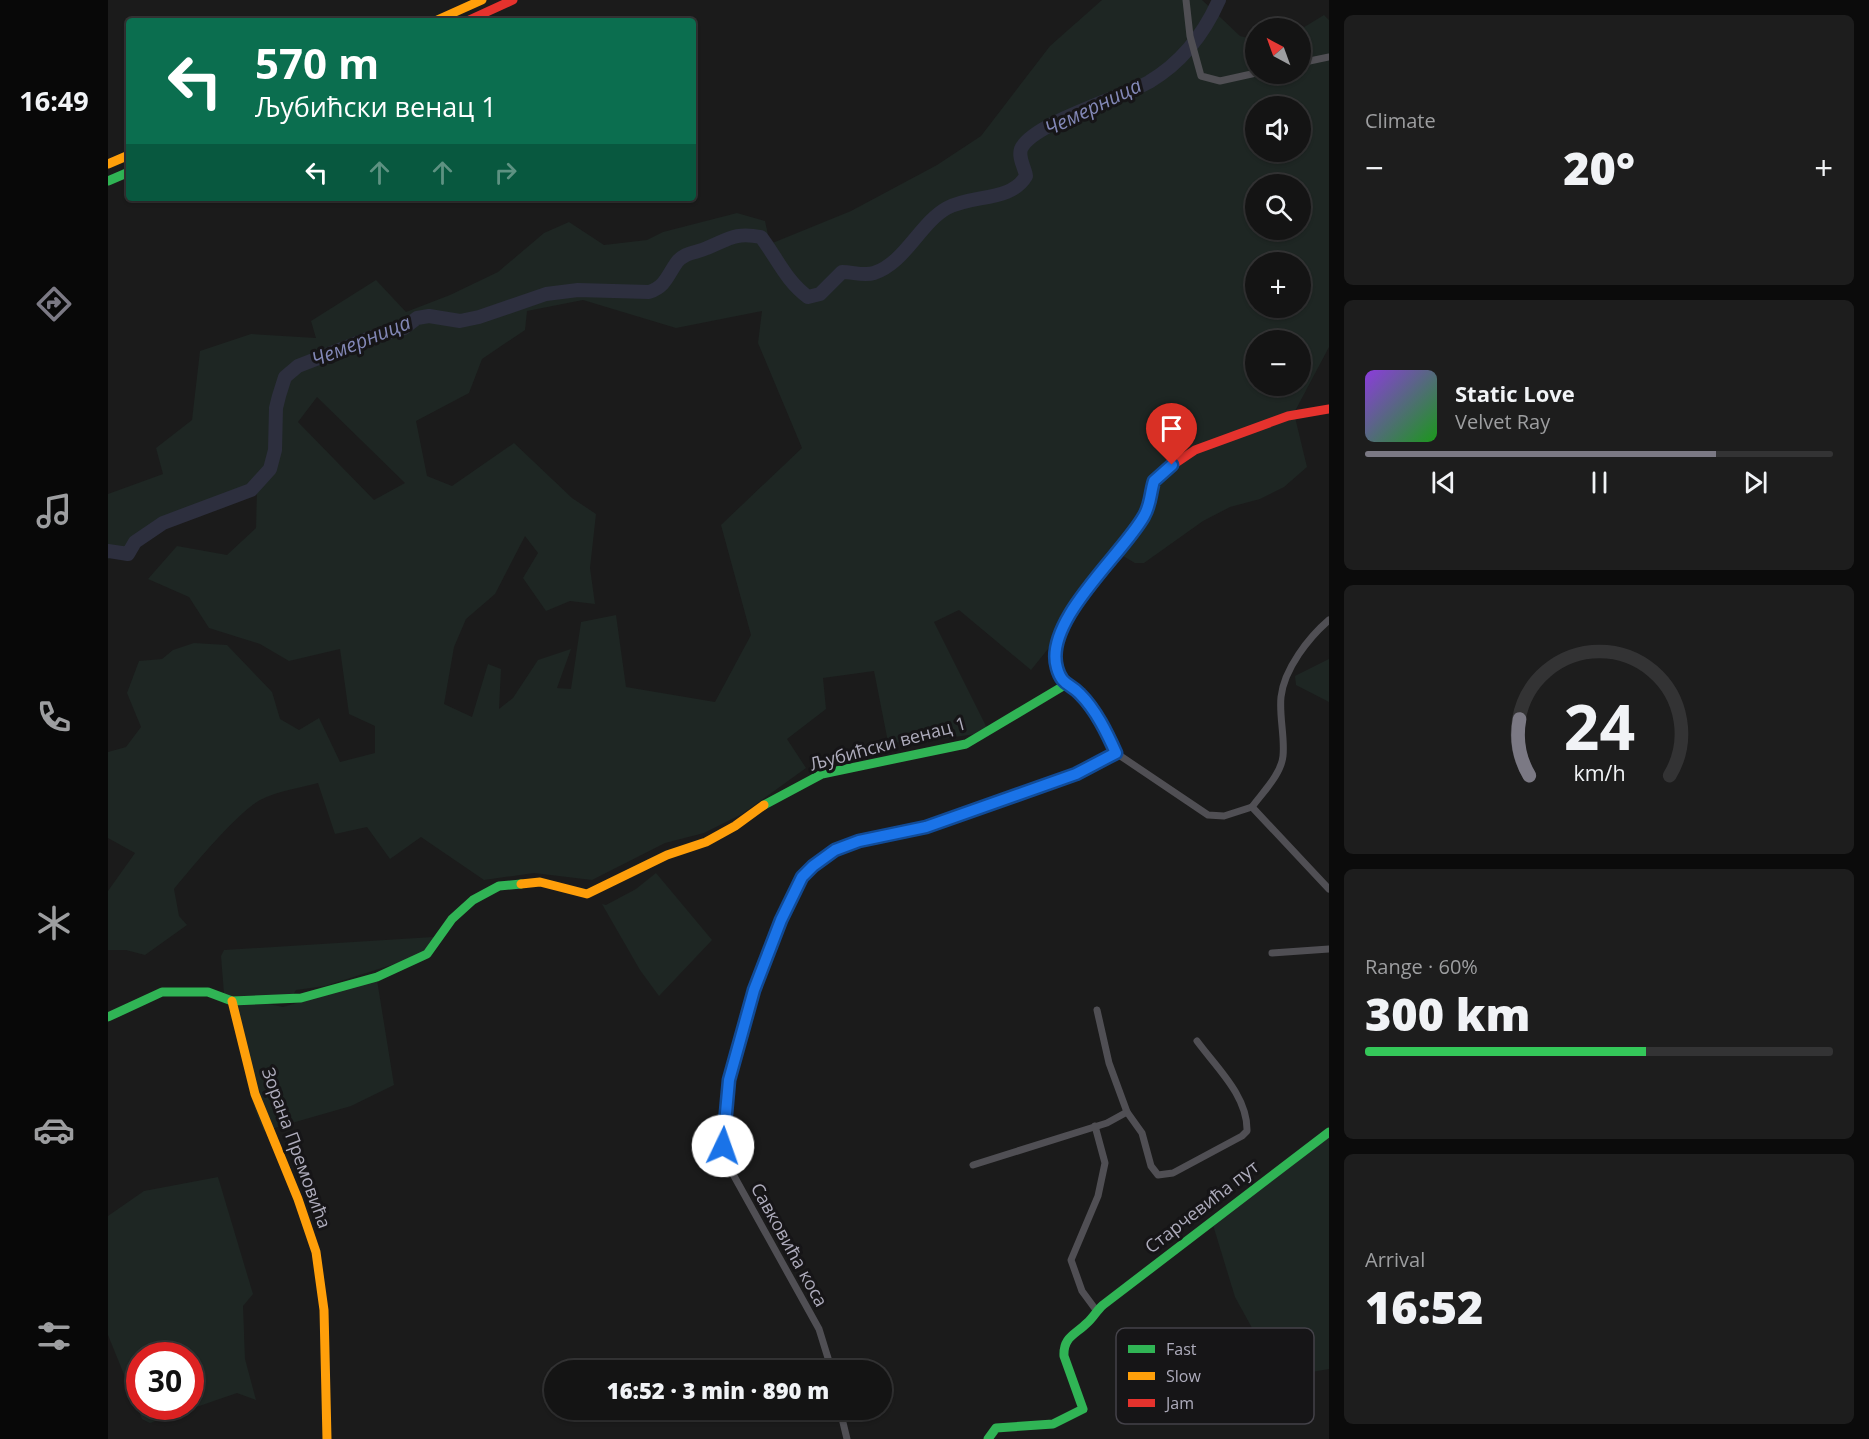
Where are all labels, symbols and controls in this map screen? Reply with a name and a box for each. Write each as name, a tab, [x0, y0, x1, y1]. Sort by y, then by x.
north arrow	[1245, 18, 1311, 84]
map controls	[1245, 18, 1311, 396]
text: 570 m	[255, 34, 379, 91]
icon: left	[156, 42, 234, 120]
water label: Чемерница	[1040, 71, 1146, 142]
text: 16:49	[19, 82, 89, 119]
text: Љубићски венац 1	[255, 88, 497, 125]
button: sound	[1245, 96, 1311, 162]
text: Climate	[1365, 107, 1436, 134]
text: 20°	[1563, 137, 1635, 198]
text: −	[1365, 145, 1384, 190]
text: +	[1814, 145, 1833, 190]
icon: left	[300, 156, 333, 189]
icon: ahead	[363, 156, 396, 189]
icon: ahead	[426, 156, 459, 189]
icon: right	[489, 156, 522, 189]
button: search	[1245, 174, 1311, 240]
button: +	[1245, 252, 1311, 318]
icon: directions	[33, 283, 75, 325]
water label: Чемерница	[307, 308, 414, 373]
button: −	[1245, 330, 1311, 396]
text: Static Love	[1455, 378, 1575, 408]
pin	[1146, 403, 1197, 465]
text: Velvet Ray	[1455, 408, 1550, 435]
icon: arrive	[1155, 412, 1188, 445]
icon: previous	[1427, 466, 1460, 499]
icon: pause	[1583, 466, 1616, 499]
icon: next	[1739, 466, 1772, 499]
icon: music	[33, 490, 75, 532]
text: 24	[1563, 684, 1635, 769]
icon: phone	[33, 696, 75, 738]
street label: Љубићски венац 1	[807, 711, 969, 775]
text: km/h	[1573, 759, 1625, 788]
icon: climate	[33, 902, 75, 944]
text: Range · 60%	[1365, 953, 1478, 980]
text: 300 km	[1365, 983, 1530, 1044]
street label: Зорана Премовића	[257, 1064, 337, 1231]
icon: car	[33, 1109, 75, 1151]
position arrow	[691, 1114, 755, 1178]
street label: Старчевића пут	[1140, 1154, 1264, 1258]
street label: Савковића коса	[746, 1178, 834, 1311]
text: Arrival	[1365, 1246, 1425, 1273]
text: 16:52	[1365, 1276, 1483, 1337]
icon: filters	[33, 1315, 75, 1357]
legend	[1116, 1328, 1314, 1424]
text: Fast	[1166, 1338, 1197, 1360]
speed limit sign: 30	[126, 1342, 204, 1420]
text: Slow	[1166, 1365, 1201, 1387]
text: 16:52 · 3 min · 890 m	[607, 1375, 829, 1405]
text: Jam	[1164, 1392, 1194, 1414]

